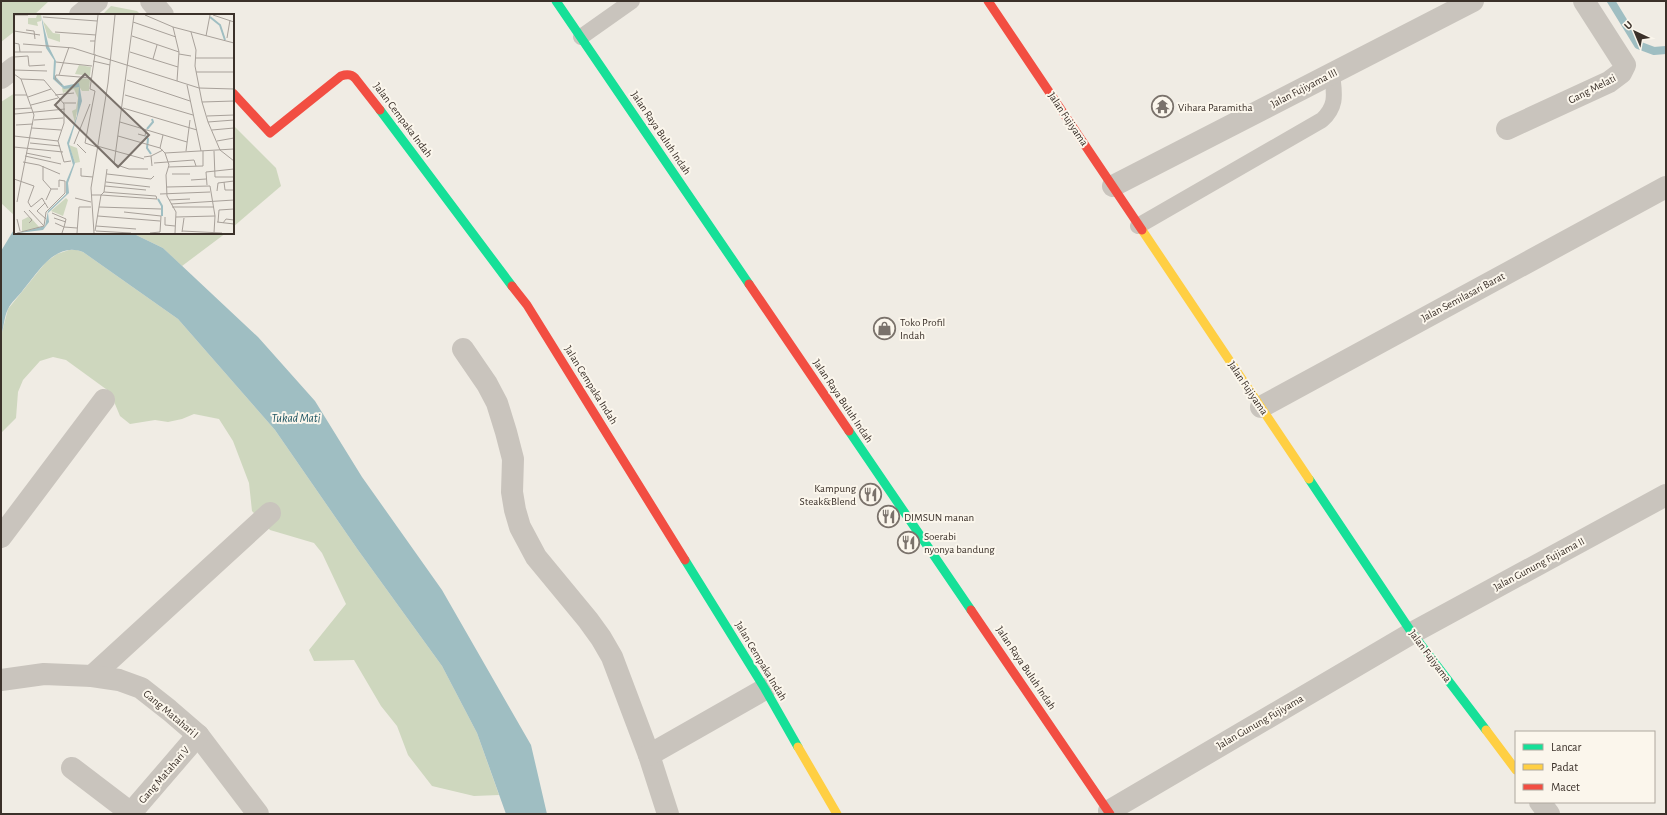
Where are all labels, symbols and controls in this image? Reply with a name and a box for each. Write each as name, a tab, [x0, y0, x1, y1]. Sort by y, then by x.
north arrow	[1615, 12, 1655, 52]
inset map	[14, 14, 234, 234]
text: U	[1622, 19, 1635, 32]
street label: Jalan Fujiyama III	[1269, 67, 1339, 109]
street label: Gang Melati	[1566, 72, 1618, 106]
street label: Jalan Cempaka Indah	[371, 81, 435, 159]
street label: Jalan Raya Buluh Indah	[629, 89, 693, 177]
street label: Jalan Fujiyama	[1046, 90, 1090, 148]
temple icon: Vihara Paramitha	[1149, 94, 1175, 120]
place label: Vihara Paramitha	[1178, 102, 1253, 113]
street label: Jalan Semilasari Barat	[1419, 270, 1507, 324]
shop icon: Toko Profil Indah	[872, 315, 898, 341]
place label: Toko Profil Indah	[900, 317, 945, 341]
street label: Jalan Cempaka Indah	[562, 344, 620, 426]
street label: Jalan Raya Buluh Indah	[811, 357, 875, 445]
street label: Jalan Fujiyama	[1226, 359, 1270, 417]
water label: Tukad Mati	[272, 412, 321, 424]
restaurant icon: Kampung Steak&Blend	[858, 481, 884, 507]
place label: Kampung Steak&Blend	[800, 483, 857, 507]
restaurant icon: DIMSUN manan	[875, 504, 901, 530]
place label: DIMSUN manan	[904, 512, 974, 523]
restaurant icon: Soerabi nyonya bandung	[896, 529, 922, 555]
place label: Soerabi nyonya bandung	[924, 531, 995, 555]
street label: Jalan Gunung Fujiama II	[1492, 535, 1586, 593]
street label: Jalan Cempaka Indah	[733, 620, 789, 702]
street label: Jalan Raya Buluh Indah	[994, 624, 1058, 712]
street label: Jalan Fujiyama	[1407, 628, 1453, 684]
street label: Gang Matahari I	[141, 688, 201, 740]
street label: Jalan Gunung Fujiyama	[1215, 693, 1305, 751]
legend	[1515, 731, 1655, 803]
text: Lancar	[1551, 741, 1582, 753]
street label: Gang Matahari V	[136, 744, 192, 806]
text: Padat	[1551, 761, 1578, 773]
text: Macet	[1551, 781, 1580, 793]

